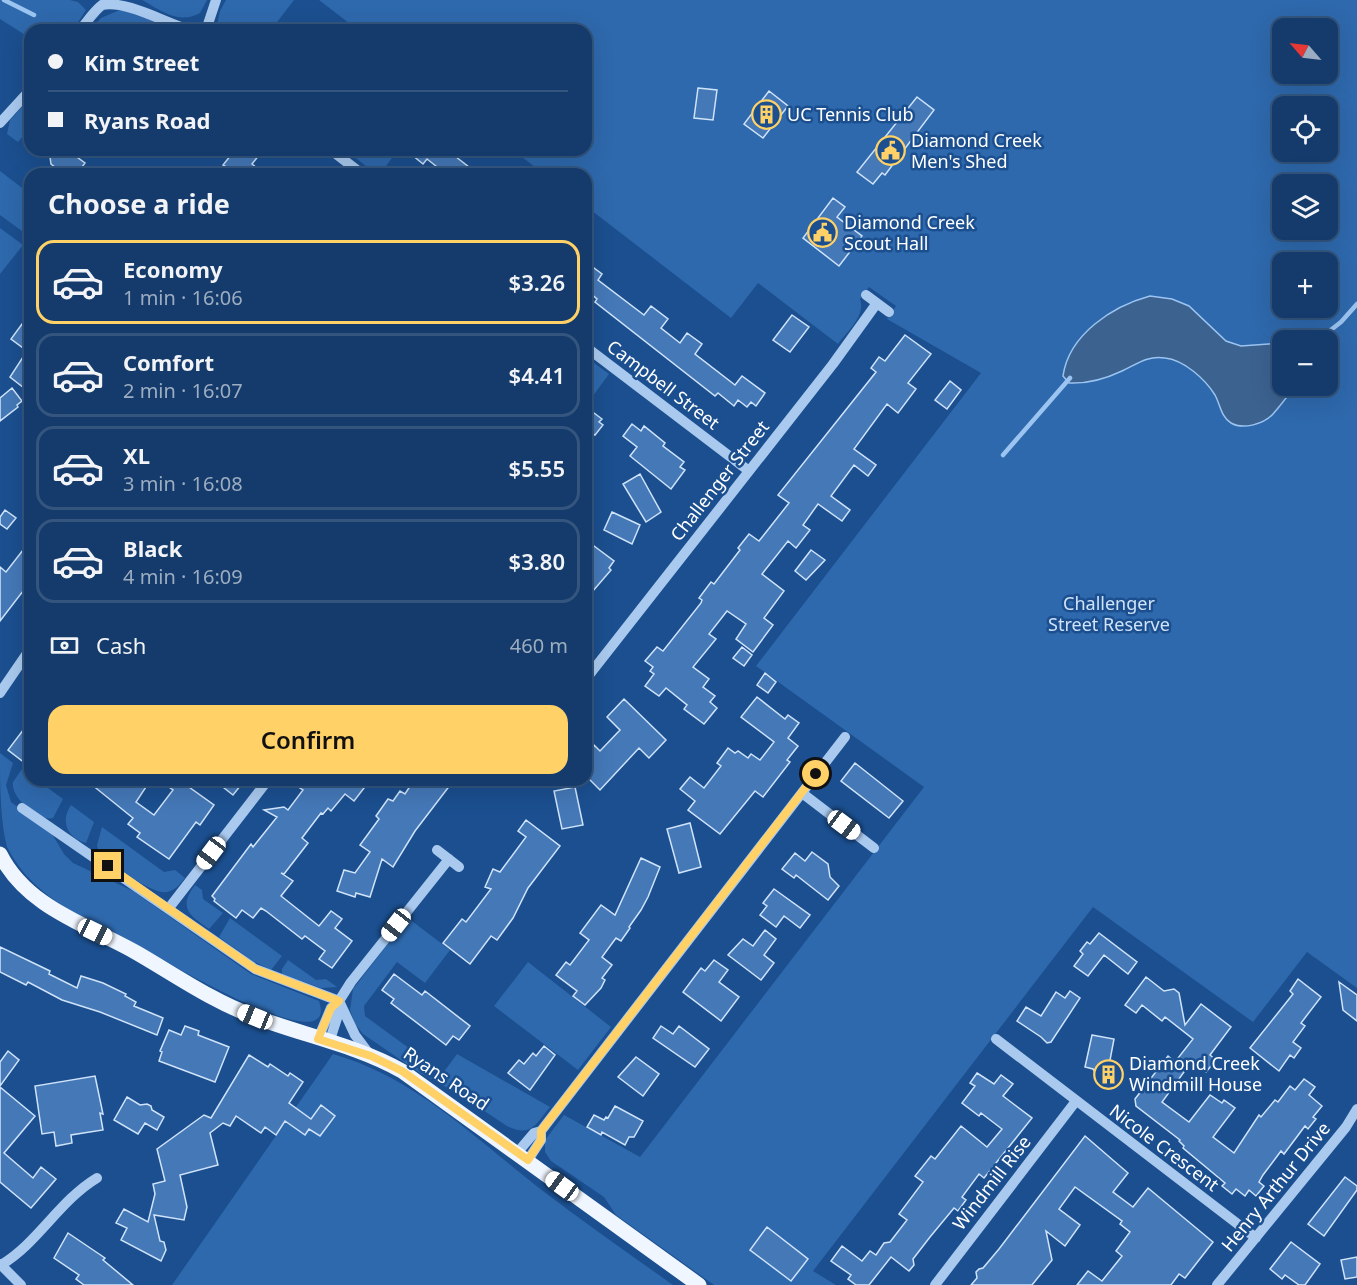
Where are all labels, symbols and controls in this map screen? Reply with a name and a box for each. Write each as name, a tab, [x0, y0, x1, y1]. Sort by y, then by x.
north arrow	[1272, 18, 1338, 84]
map controls	[1272, 18, 1338, 396]
text: Kim Street	[84, 47, 199, 77]
button: locate	[1272, 96, 1338, 162]
building icon: UC Tennis Club	[750, 99, 782, 131]
place label: UC Tennis Club	[787, 102, 914, 126]
text: Ryans Road	[84, 105, 211, 135]
place label: Diamond Creek Men's Shed	[911, 128, 1042, 173]
public building icon: Diamond Creek Men's Shed	[874, 135, 906, 167]
button: layers	[1272, 174, 1338, 240]
text: Choose a ride	[48, 185, 230, 222]
place label: Diamond Creek Scout Hall	[844, 210, 975, 255]
public building icon: Diamond Creek Scout Hall	[807, 217, 839, 249]
button: +	[1272, 252, 1338, 318]
text: Economy	[123, 254, 222, 284]
icon: car	[51, 255, 105, 309]
text: $3.26	[509, 267, 565, 297]
text: 1 min · 16:06	[123, 284, 243, 311]
button: −	[1272, 330, 1338, 396]
street label: Campbell Street	[603, 334, 725, 435]
text: Comfort	[123, 347, 214, 377]
icon: car	[51, 348, 105, 402]
text: $4.41	[509, 360, 565, 390]
text: 2 min · 16:07	[123, 377, 243, 404]
street label: Challenger Street	[665, 415, 774, 546]
text: XL	[123, 440, 150, 470]
icon: car	[51, 441, 105, 495]
text: $5.55	[509, 453, 565, 483]
text: 3 min · 16:08	[123, 470, 243, 497]
text: Black	[123, 533, 182, 563]
icon: car	[51, 534, 105, 588]
text: $3.80	[509, 546, 565, 576]
text: 4 min · 16:09	[123, 563, 243, 590]
park label: Challenger Street Reserve	[1048, 591, 1170, 636]
icon: cash	[48, 629, 81, 662]
text: Cash	[96, 630, 146, 660]
text: 460 m	[510, 632, 568, 659]
button: Confirm	[48, 705, 568, 774]
route start	[802, 760, 829, 787]
car	[824, 807, 864, 843]
car	[193, 833, 229, 873]
route end	[94, 852, 121, 879]
car	[378, 905, 414, 945]
car	[75, 916, 115, 948]
car	[235, 1002, 275, 1032]
street label: Ryans Road	[399, 1041, 494, 1116]
place label: Diamond Creek Windmill House	[1129, 1051, 1262, 1096]
building icon: Diamond Creek Windmill House	[1092, 1058, 1124, 1090]
street label: Nicole Crescent	[1105, 1098, 1225, 1196]
street label: Henry Arthur Drive	[1215, 1117, 1335, 1256]
street label: Windmill Rise	[947, 1130, 1036, 1235]
car	[542, 1168, 582, 1204]

